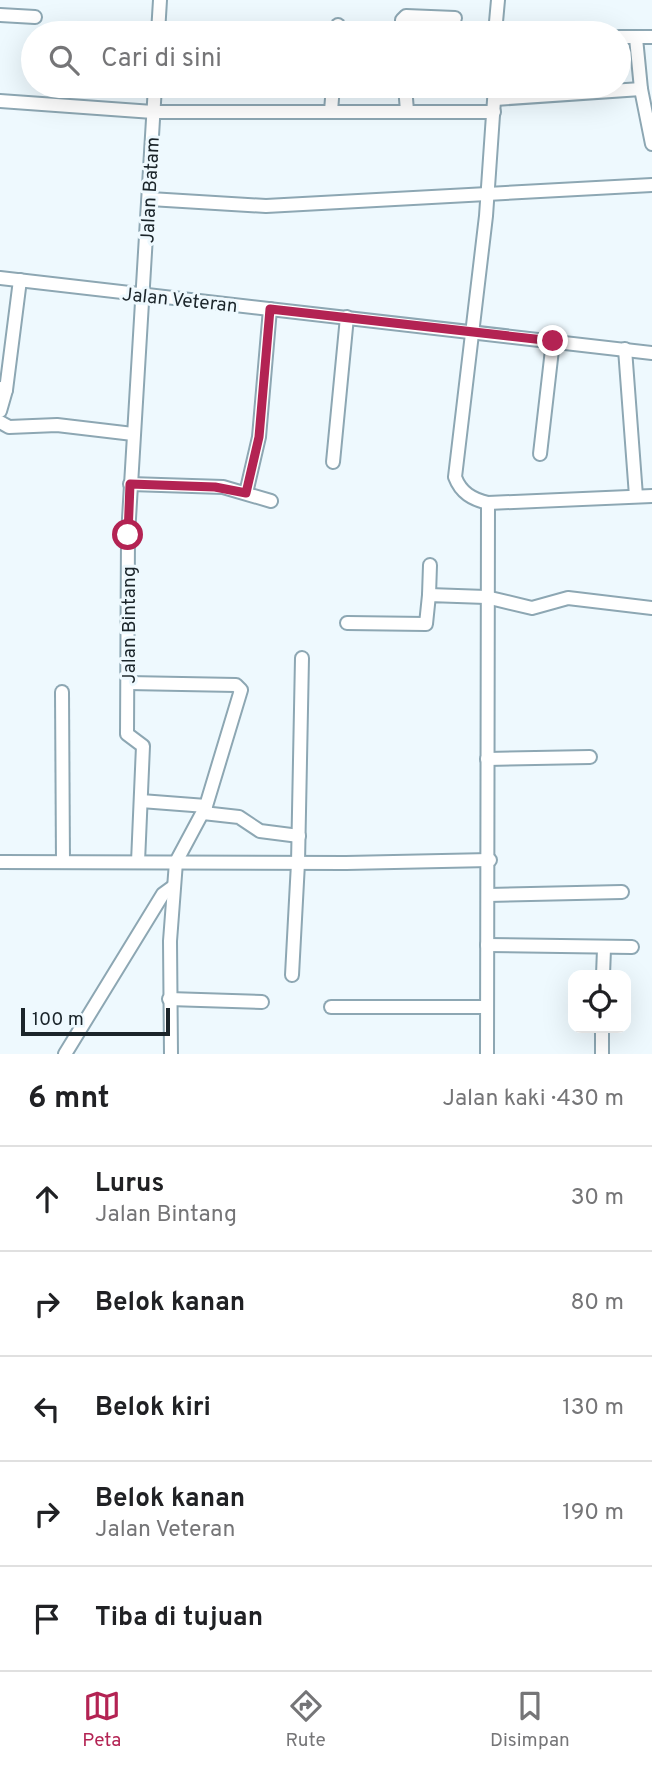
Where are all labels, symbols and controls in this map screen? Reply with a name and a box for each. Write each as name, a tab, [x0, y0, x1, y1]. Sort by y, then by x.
search box	[21, 21, 631, 98]
icon: search	[45, 41, 83, 79]
text: Cari di sini	[101, 43, 222, 76]
street label: Jalan Batam	[136, 136, 166, 244]
street label: Jalan Veteran	[121, 283, 239, 319]
route end	[537, 325, 568, 356]
route start	[112, 519, 143, 550]
street label: Jalan Bintang	[118, 566, 142, 684]
map controls	[568, 970, 631, 1033]
button: locate	[568, 970, 631, 1033]
scale bar	[21, 1005, 170, 1037]
text: 100 m	[32, 1008, 84, 1032]
text: 6 mnt	[28, 1081, 109, 1118]
text: Jalan kaki · 430 m	[442, 1085, 624, 1114]
text: Lurus	[95, 1168, 164, 1201]
icon: ahead	[28, 1180, 66, 1218]
text: 30 m	[571, 1184, 624, 1213]
text: Jalan Bintang	[95, 1201, 237, 1230]
icon: right	[28, 1285, 66, 1323]
text: Belok kanan	[95, 1287, 245, 1320]
text: 80 m	[571, 1289, 624, 1318]
icon: left	[28, 1390, 66, 1428]
text: Belok kiri	[95, 1392, 211, 1425]
text: 130 m	[562, 1394, 624, 1423]
text: Belok kanan	[95, 1483, 245, 1516]
icon: right	[28, 1495, 66, 1533]
text: 190 m	[562, 1499, 624, 1528]
text: Jalan Veteran	[95, 1516, 235, 1545]
icon: arrive	[28, 1600, 66, 1638]
text: Tiba di tujuan	[95, 1602, 263, 1635]
tab: Peta	[82, 1687, 121, 1753]
tab: Rute	[285, 1687, 326, 1753]
tab: Disimpan	[490, 1687, 570, 1753]

